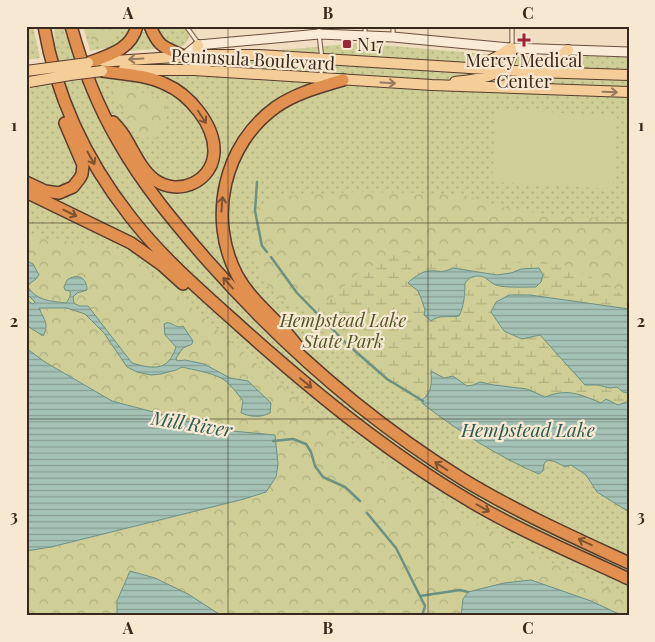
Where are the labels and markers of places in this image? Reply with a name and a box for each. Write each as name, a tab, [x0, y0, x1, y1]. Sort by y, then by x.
place label: N17	[357, 32, 384, 56]
marker: Mercy Medical Center	[517, 33, 531, 47]
marker: N17	[341, 38, 353, 50]
place label: Mercy Medical Center	[466, 48, 583, 93]

